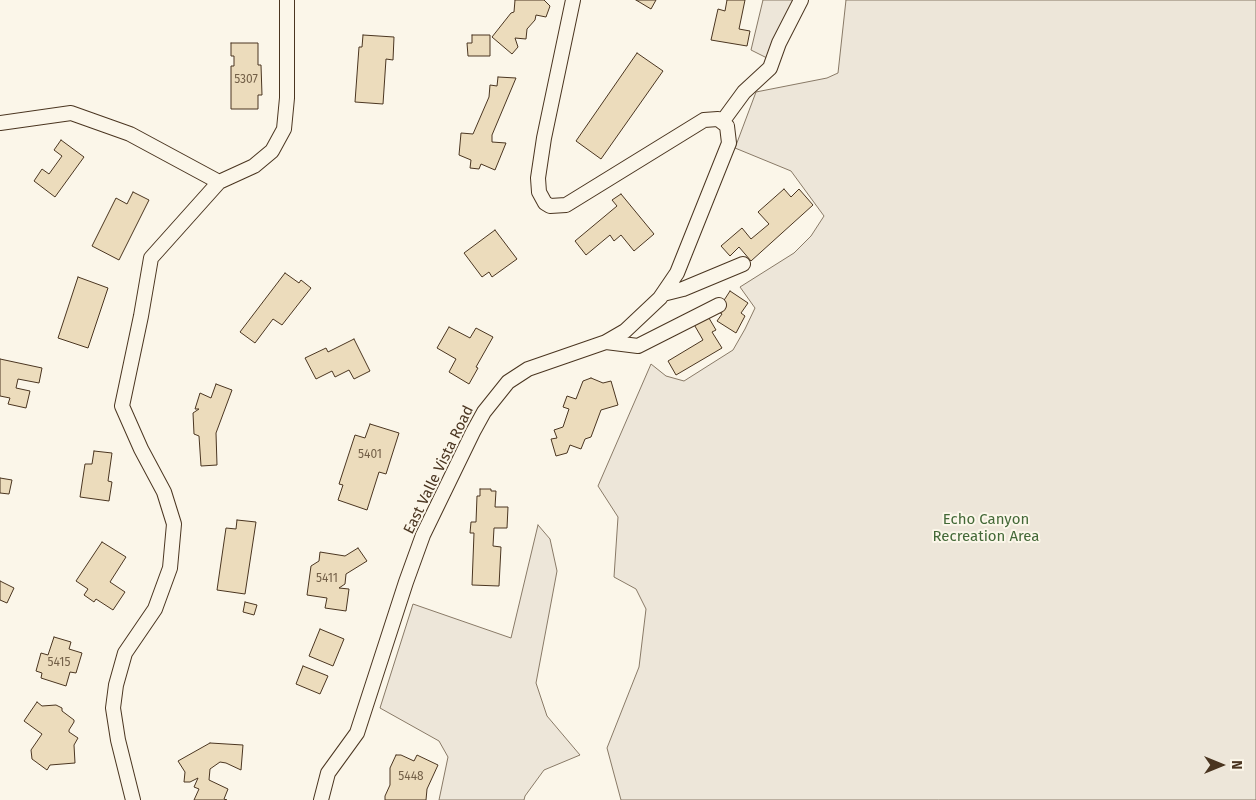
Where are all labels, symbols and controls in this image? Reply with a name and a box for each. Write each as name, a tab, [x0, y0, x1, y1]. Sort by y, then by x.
house number: 5307	[234, 73, 258, 87]
street label: East Valle Vista Road	[400, 403, 478, 537]
house number: 5401	[358, 448, 382, 462]
park label: Echo Canyon Recreation Area	[932, 511, 1040, 546]
house number: 5411	[316, 572, 338, 586]
house number: 5415	[48, 656, 70, 670]
north arrow	[1196, 740, 1246, 790]
text: N	[1228, 760, 1245, 770]
house number: 5448	[398, 770, 424, 784]

